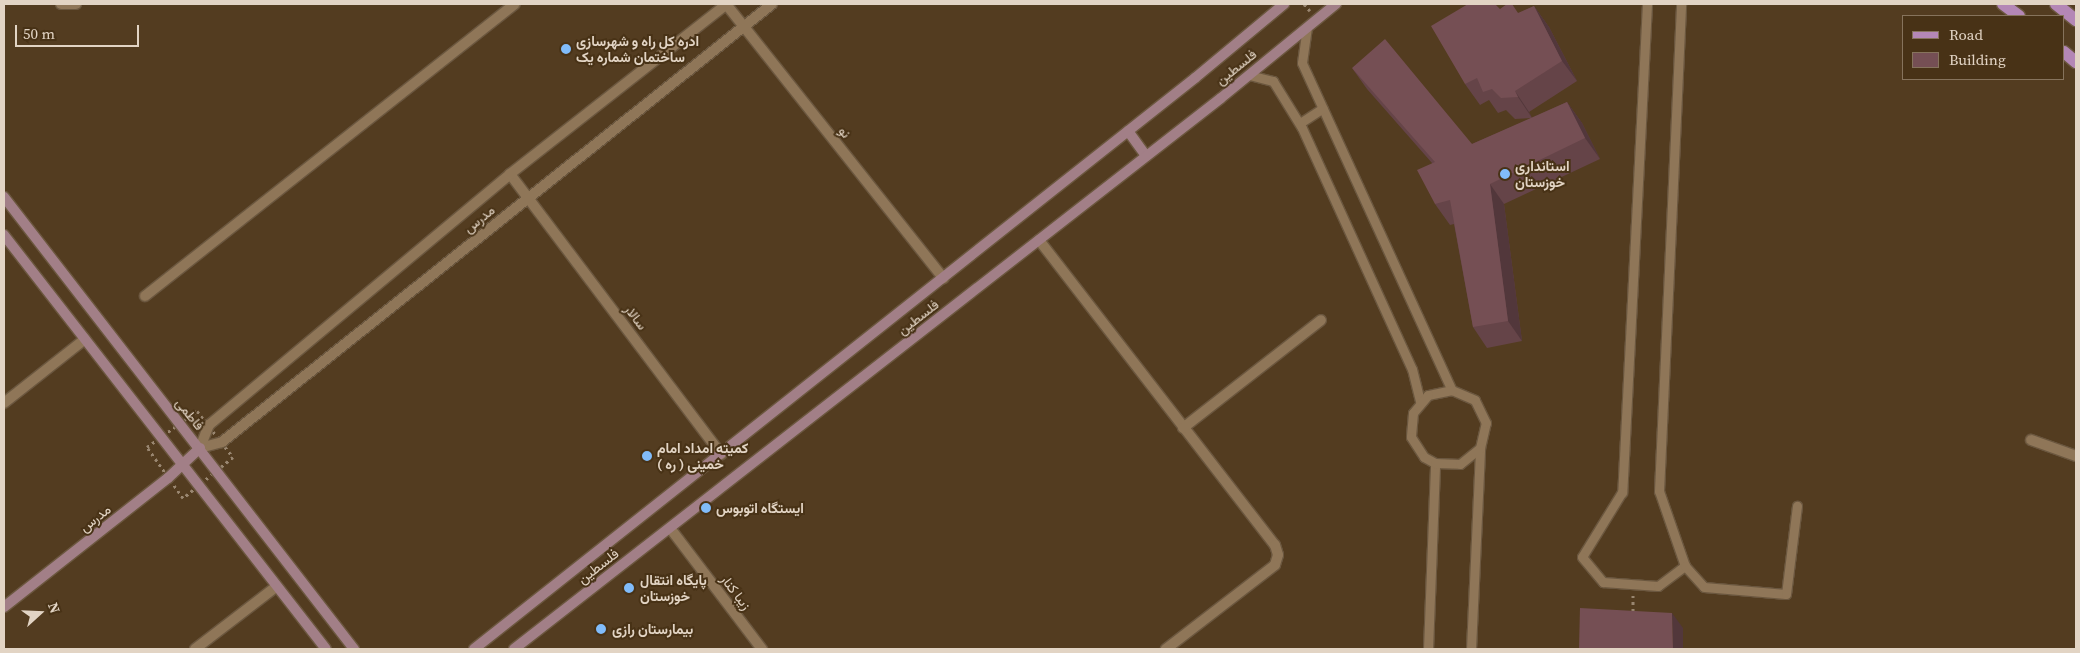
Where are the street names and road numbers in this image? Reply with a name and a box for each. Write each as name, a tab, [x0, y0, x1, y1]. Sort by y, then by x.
street label: فلسطین	[1212, 45, 1260, 89]
street label: نو	[835, 123, 855, 141]
street label: مدرس	[460, 201, 498, 237]
street label: فلسطین	[894, 296, 942, 338]
street label: سالار	[621, 301, 651, 333]
street label: فاطمی	[172, 395, 208, 433]
street label: مدرس	[76, 501, 114, 535]
street label: فلسطین	[574, 545, 622, 587]
street label: زیبا کنار	[717, 571, 755, 613]

